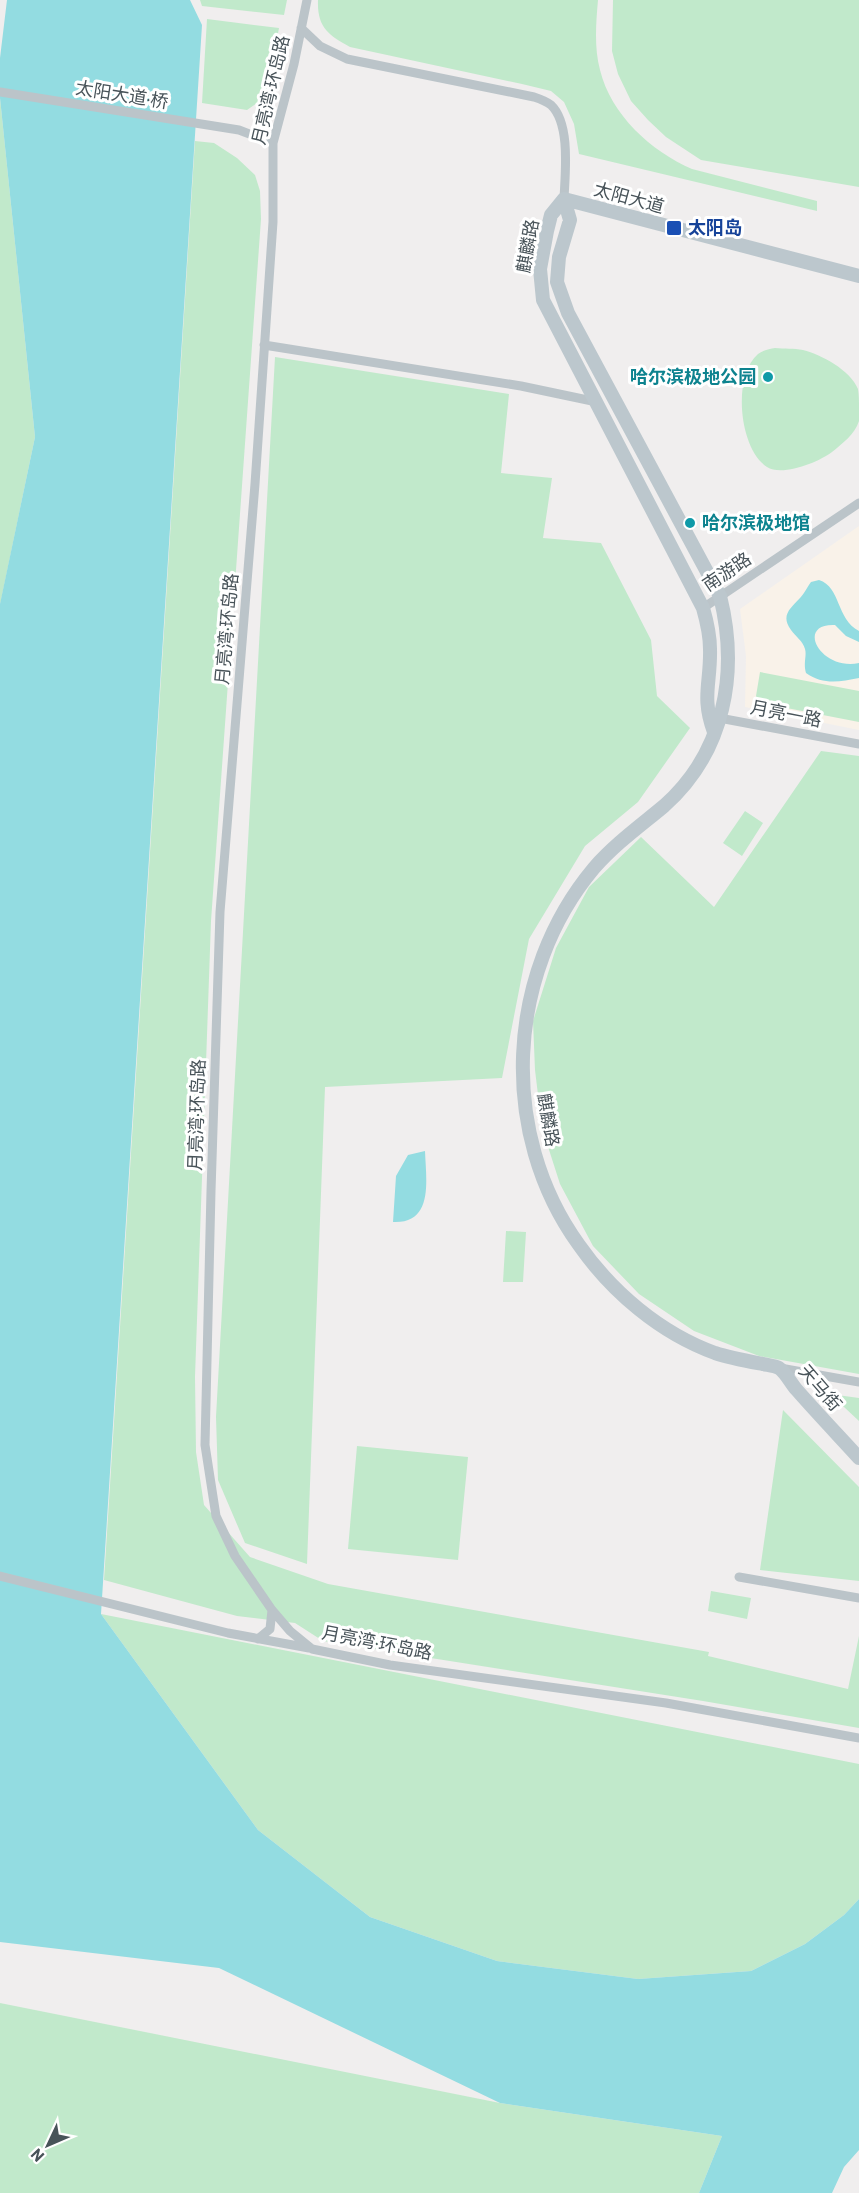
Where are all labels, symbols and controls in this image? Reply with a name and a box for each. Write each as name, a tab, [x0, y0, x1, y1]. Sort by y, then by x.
street label: 月亮湾·环岛路	[247, 33, 293, 147]
street label: 太阳大道·桥	[74, 76, 170, 112]
street label: 太阳大道	[592, 177, 667, 217]
place label: 太阳岛	[688, 216, 742, 238]
street label: 麒麟路	[511, 217, 543, 274]
marker: 太阳岛	[665, 219, 683, 237]
place label: 哈尔滨极地公园	[630, 365, 756, 387]
marker: 哈尔滨极地公园	[761, 370, 775, 384]
place label: 哈尔滨极地馆	[702, 511, 810, 533]
marker: 哈尔滨极地馆	[683, 516, 697, 530]
street label: 南游路	[698, 547, 755, 595]
street label: 月亮湾·环岛路	[210, 572, 242, 686]
street label: 月亮一路	[749, 695, 824, 731]
street label: 月亮湾·环岛路	[183, 1059, 209, 1171]
street label: 麒麟路	[533, 1091, 565, 1148]
street label: 天马街	[795, 1360, 847, 1415]
street label: 月亮湾·环岛路	[320, 1621, 434, 1663]
north arrow	[18, 2115, 78, 2175]
text: N	[26, 2145, 47, 2166]

